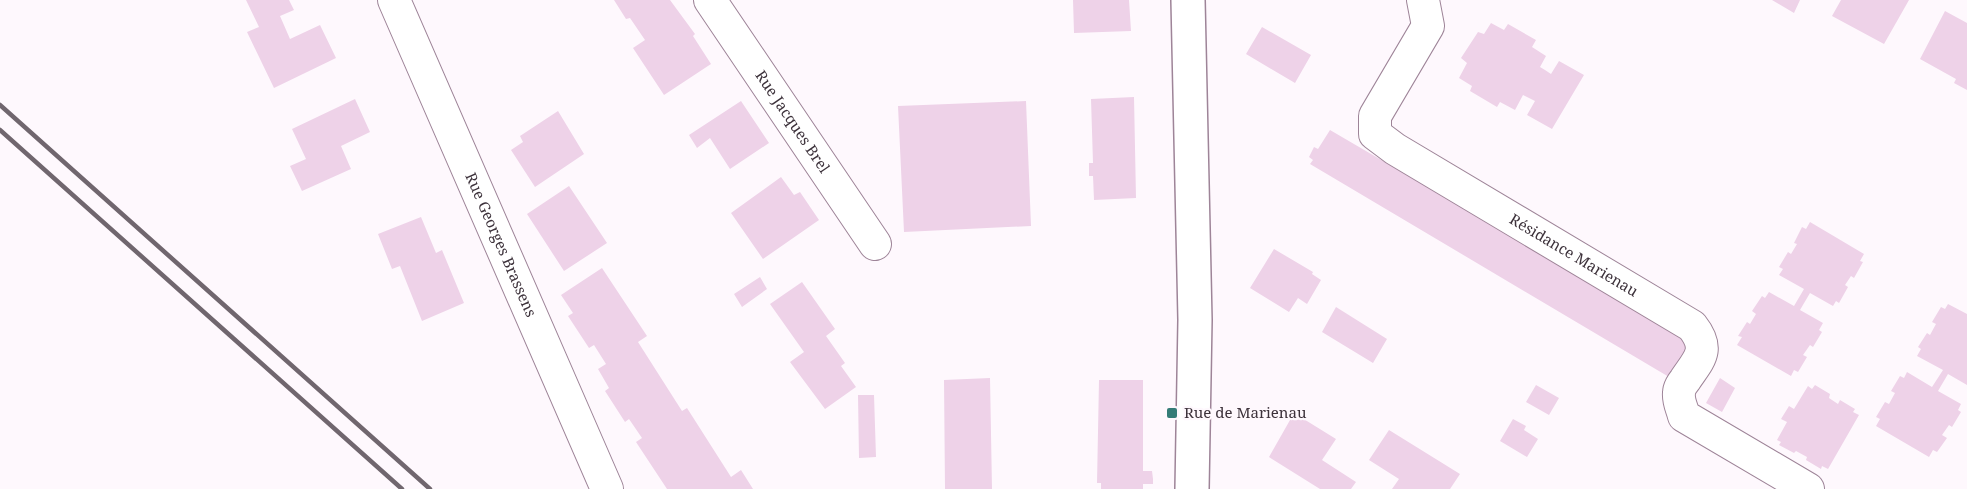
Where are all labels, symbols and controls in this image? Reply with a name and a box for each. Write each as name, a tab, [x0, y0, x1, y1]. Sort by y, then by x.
street label: Rue Jacques Brel	[751, 66, 835, 177]
street label: Rue Georges Brassens	[461, 169, 542, 320]
street label: Résidance Marienau	[1506, 209, 1643, 301]
place label: Rue de Marienau	[1184, 402, 1307, 422]
marker: Rue de Marienau	[1165, 406, 1179, 420]

